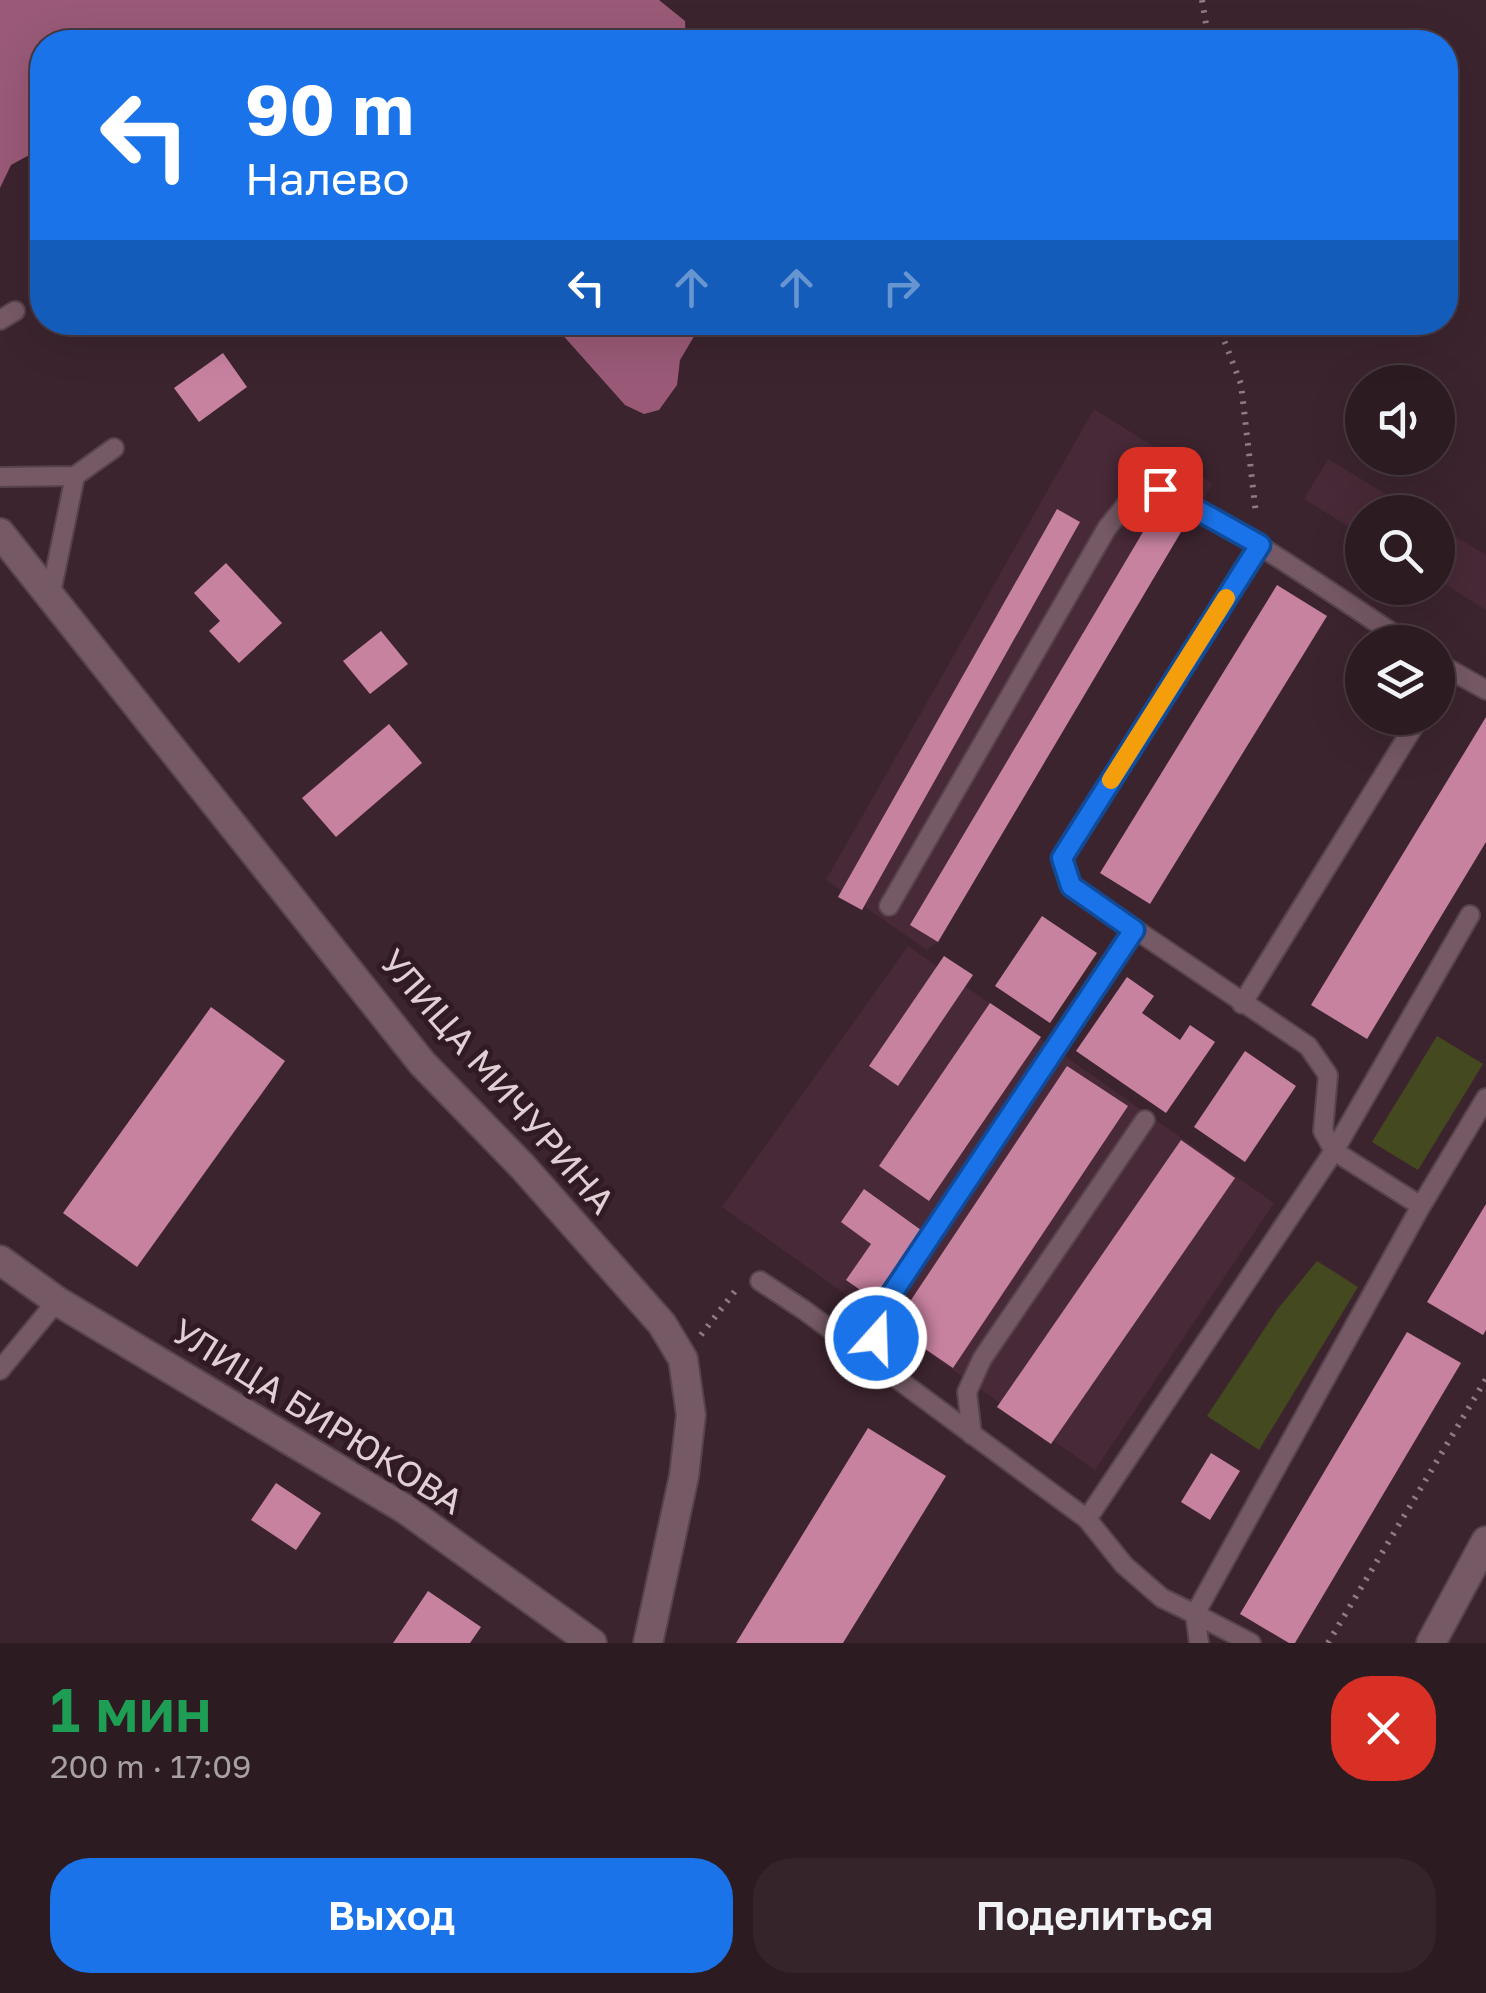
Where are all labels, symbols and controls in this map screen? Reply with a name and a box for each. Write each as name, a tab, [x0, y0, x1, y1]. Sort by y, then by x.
text: 90 m	[245, 66, 414, 150]
icon: left	[80, 70, 210, 200]
text: Налево	[245, 151, 409, 205]
icon: left	[559, 260, 614, 315]
icon: ahead	[664, 260, 719, 315]
icon: ahead	[769, 260, 824, 315]
icon: right	[874, 260, 929, 315]
map controls	[1345, 365, 1455, 735]
button: sound	[1345, 365, 1455, 475]
pin	[1118, 447, 1203, 532]
icon: arrive	[1133, 462, 1188, 517]
button: search	[1345, 495, 1455, 605]
button: layers	[1345, 625, 1455, 735]
street label: УЛИЦА МИЧУРИНА	[372, 940, 624, 1222]
position arrow	[824, 1286, 928, 1390]
street label: УЛИЦА БИРЮКОВА	[165, 1309, 471, 1523]
text: 1 мин	[50, 1673, 212, 1745]
button: close	[1331, 1676, 1436, 1781]
text: 200 m · 17:09	[50, 1747, 251, 1785]
button: Выход	[50, 1858, 733, 1973]
button: Поделиться	[753, 1858, 1436, 1973]

